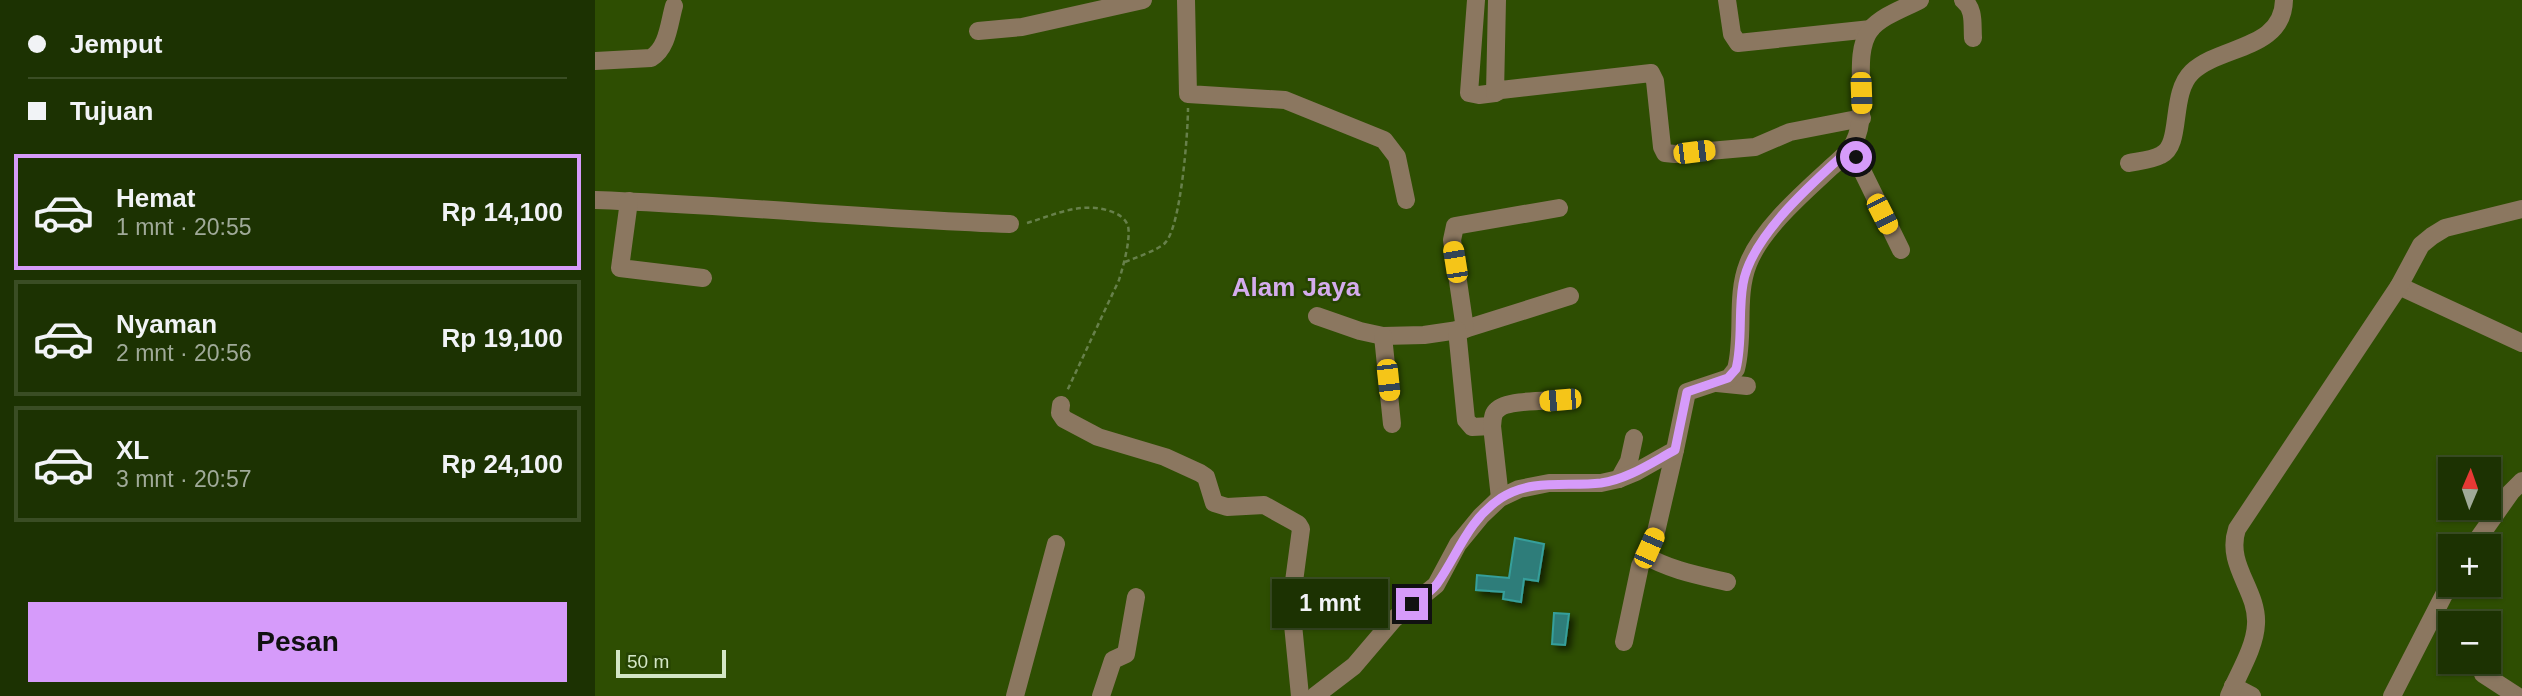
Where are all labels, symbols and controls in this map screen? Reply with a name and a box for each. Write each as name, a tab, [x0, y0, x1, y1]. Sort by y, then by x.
text: Jemput	[70, 29, 162, 59]
car	[1850, 72, 1873, 114]
text: Tujuan	[70, 96, 153, 126]
car	[1672, 139, 1717, 165]
route start	[1840, 141, 1872, 173]
icon: car	[32, 181, 95, 244]
text: Hemat	[116, 183, 195, 213]
car	[1864, 191, 1901, 237]
text: Rp 14,100	[442, 197, 563, 227]
text: 1 mnt · 20:55	[116, 214, 252, 240]
car	[1442, 240, 1469, 284]
district label: Alam Jaya	[1232, 272, 1361, 302]
icon: car	[32, 307, 95, 370]
text: Nyaman	[116, 309, 217, 339]
text: Rp 19,100	[442, 323, 563, 353]
text: 2 mnt · 20:56	[116, 340, 252, 366]
car	[1376, 358, 1401, 402]
car	[1539, 388, 1582, 412]
icon: car	[32, 433, 95, 496]
text: XL	[116, 435, 149, 465]
text: Rp 24,100	[442, 449, 563, 479]
north arrow	[2438, 457, 2501, 520]
map controls	[2438, 457, 2501, 674]
text: 3 mnt · 20:57	[116, 466, 252, 492]
car	[1631, 525, 1668, 571]
button: +	[2438, 534, 2501, 597]
callout: 1 mnt	[1272, 580, 1387, 628]
route end	[1396, 588, 1428, 620]
text: 1 mnt	[1299, 590, 1361, 616]
button: Pesan	[28, 602, 567, 682]
button: −	[2438, 611, 2501, 674]
scale bar	[616, 647, 726, 679]
text: 50 m	[627, 651, 669, 672]

